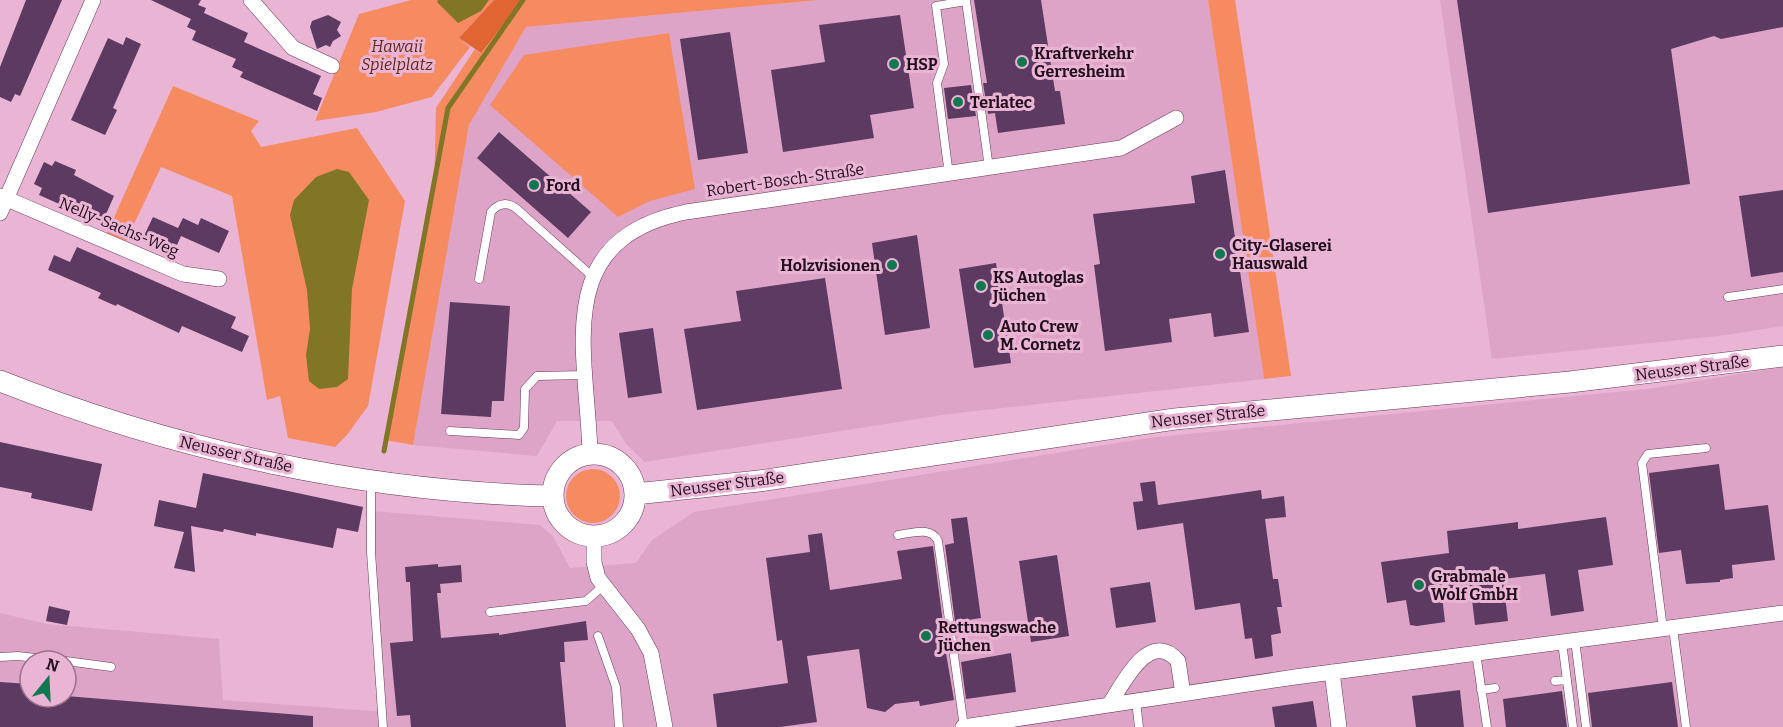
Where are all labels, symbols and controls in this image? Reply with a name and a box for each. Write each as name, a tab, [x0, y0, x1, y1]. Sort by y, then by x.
park label: Hawaii Spielplatz	[361, 37, 433, 74]
place label: Kraftverkehr Gerresheim	[1034, 44, 1134, 81]
place label: HSP	[906, 55, 938, 74]
marker: Kraftverkehr Gerresheim	[1015, 55, 1029, 69]
marker: HSP	[887, 57, 901, 71]
place label: Terlatec	[970, 93, 1032, 112]
marker: Terlatec	[951, 95, 965, 109]
street label: Robert-Bosch-Straße	[705, 160, 865, 200]
place label: Ford	[546, 176, 581, 195]
marker: Ford	[527, 178, 541, 192]
street label: Nelly-Sachs-Weg	[56, 193, 182, 261]
place label: City-Glaserei Hauswald	[1232, 236, 1332, 273]
marker: City-Glaserei Hauswald	[1213, 247, 1227, 261]
place label: Holzvisionen	[780, 256, 881, 275]
marker: Holzvisionen	[885, 258, 899, 272]
place label: KS Autoglas Jüchen	[992, 268, 1084, 305]
marker: KS Autoglas Jüchen	[974, 279, 988, 293]
place label: Auto Crew M. Cornetz	[1000, 317, 1080, 354]
marker: Auto Crew M. Cornetz	[981, 328, 995, 342]
street label: Neusser Straße	[1634, 352, 1750, 384]
street label: Neusser Straße	[1150, 401, 1266, 431]
street label: Neusser Straße	[178, 432, 294, 476]
street label: Neusser Straße	[669, 468, 785, 500]
place label: Grabmale Wolf GmbH	[1431, 567, 1518, 604]
marker: Grabmale Wolf GmbH	[1412, 578, 1426, 592]
place label: Rettungswache Jüchen	[937, 618, 1056, 655]
marker: Rettungswache Jüchen	[919, 629, 933, 643]
north arrow	[18, 649, 78, 709]
text: N	[44, 654, 61, 676]

